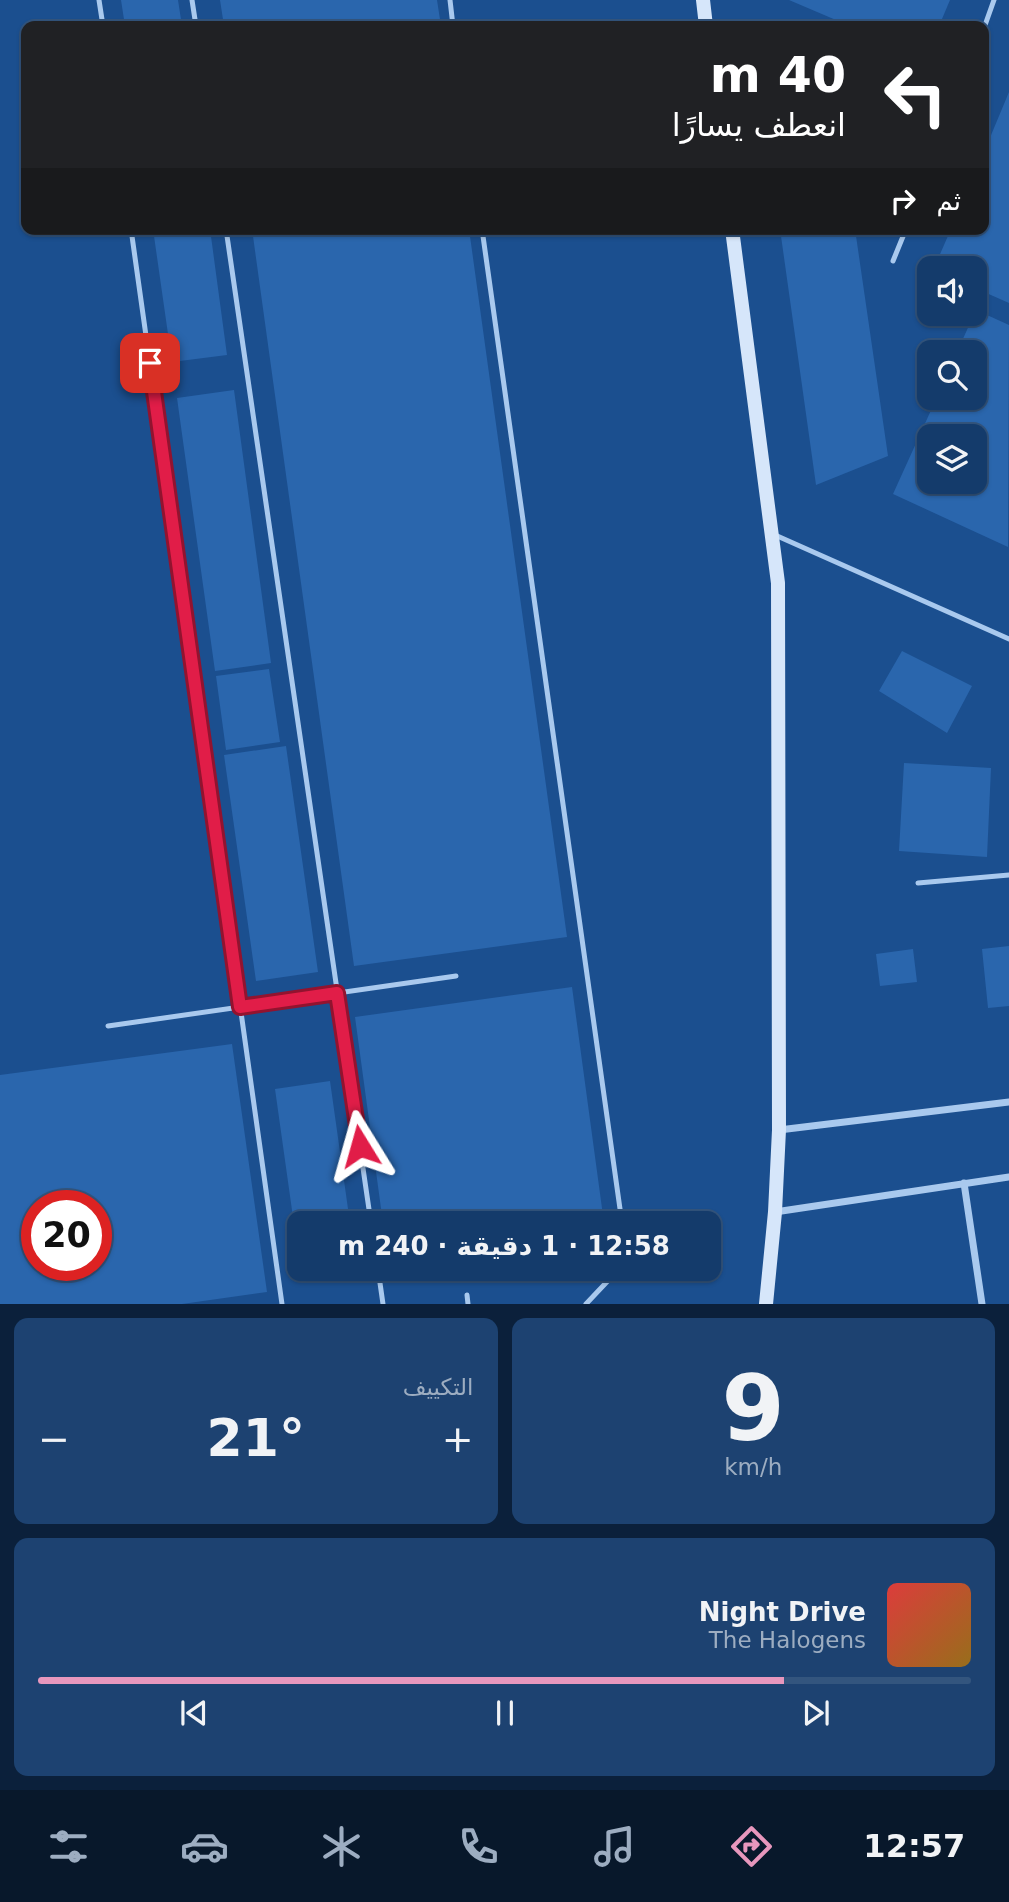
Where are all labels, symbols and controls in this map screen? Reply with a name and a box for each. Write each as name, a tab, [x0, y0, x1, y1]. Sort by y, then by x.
text: 40 m	[710, 47, 846, 104]
icon: left	[870, 49, 961, 140]
text: انعطف يسارًا	[672, 106, 846, 144]
icon: right	[884, 182, 922, 220]
text: ثم	[936, 186, 961, 216]
map controls	[917, 256, 987, 494]
button: sound	[917, 256, 987, 326]
pin	[120, 333, 180, 393]
button: search	[917, 340, 987, 410]
icon: arrive	[131, 344, 169, 382]
button: layers	[917, 424, 987, 494]
position arrow	[323, 1109, 397, 1183]
speed limit sign: 20	[21, 1190, 112, 1281]
text: 12:58 · 1 دقيقة · 240 m	[338, 1231, 670, 1261]
text: 9	[722, 1356, 785, 1461]
text: التكييف	[403, 1374, 474, 1400]
text: 21°	[207, 1408, 305, 1468]
text: −	[38, 1417, 70, 1461]
text: +	[442, 1417, 474, 1461]
text: km/h	[724, 1454, 782, 1480]
text: Night Drive	[699, 1597, 866, 1627]
text: The Halogens	[709, 1627, 866, 1653]
icon: previous	[175, 1694, 213, 1732]
icon: pause	[486, 1694, 524, 1732]
icon: next	[797, 1694, 835, 1732]
icon: filters	[44, 1822, 93, 1871]
icon: car	[180, 1822, 229, 1871]
icon: climate	[317, 1822, 366, 1871]
icon: phone	[454, 1822, 503, 1871]
icon: music	[590, 1822, 639, 1871]
icon: directions	[727, 1822, 776, 1871]
text: 12:57	[863, 1827, 965, 1865]

